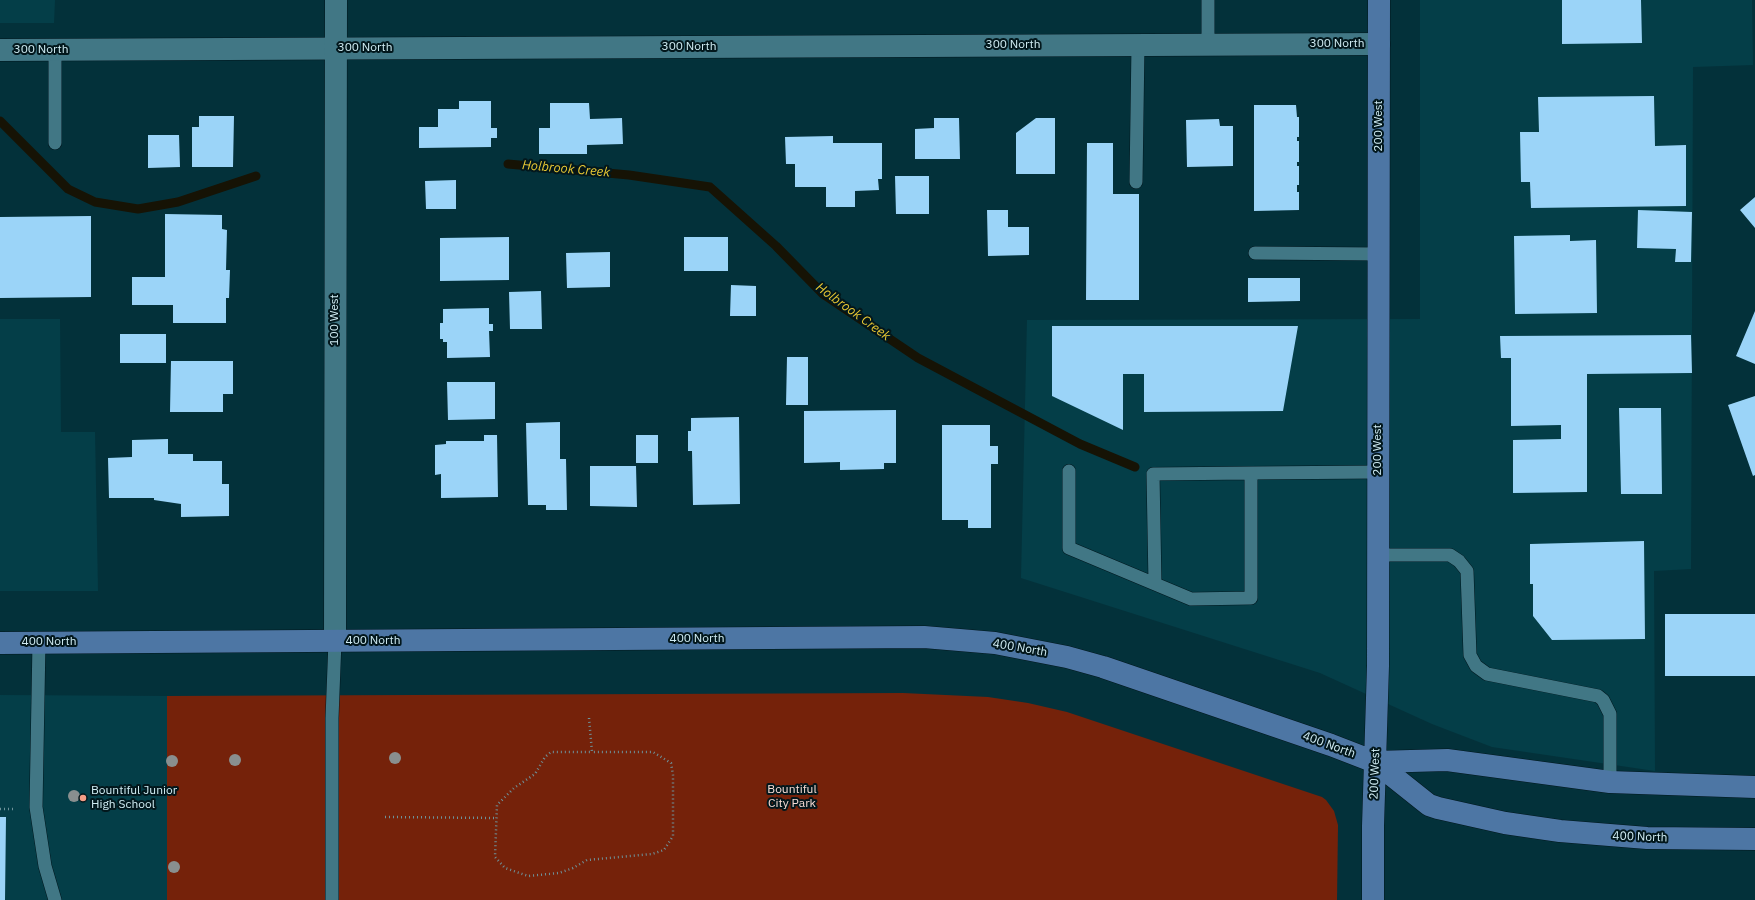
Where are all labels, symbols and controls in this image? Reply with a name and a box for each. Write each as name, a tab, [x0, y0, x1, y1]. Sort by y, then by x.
street label: 300 North	[1309, 37, 1365, 51]
street label: 300 North	[985, 38, 1041, 52]
street label: 300 North	[661, 40, 717, 54]
street label: 300 North	[337, 41, 393, 55]
street label: 300 North	[13, 43, 69, 57]
street label: 200 West	[1372, 100, 1386, 152]
water label: Holbrook Creek	[521, 157, 611, 181]
water label: Holbrook Creek	[813, 280, 893, 344]
street label: 100 West	[328, 294, 342, 346]
street label: 200 West	[1371, 424, 1385, 476]
street label: 400 North	[669, 632, 725, 646]
street label: 400 North	[345, 634, 401, 648]
street label: 400 North	[21, 635, 77, 649]
street label: 400 North	[992, 636, 1048, 660]
street label: 400 North	[1301, 729, 1357, 761]
street label: 200 West	[1367, 748, 1383, 800]
park label: Bountiful City Park	[767, 783, 817, 811]
place label: Bountiful Junior High School	[91, 784, 177, 812]
marker: Bountiful Junior High School	[78, 793, 88, 803]
street label: 400 North	[1612, 829, 1668, 845]

